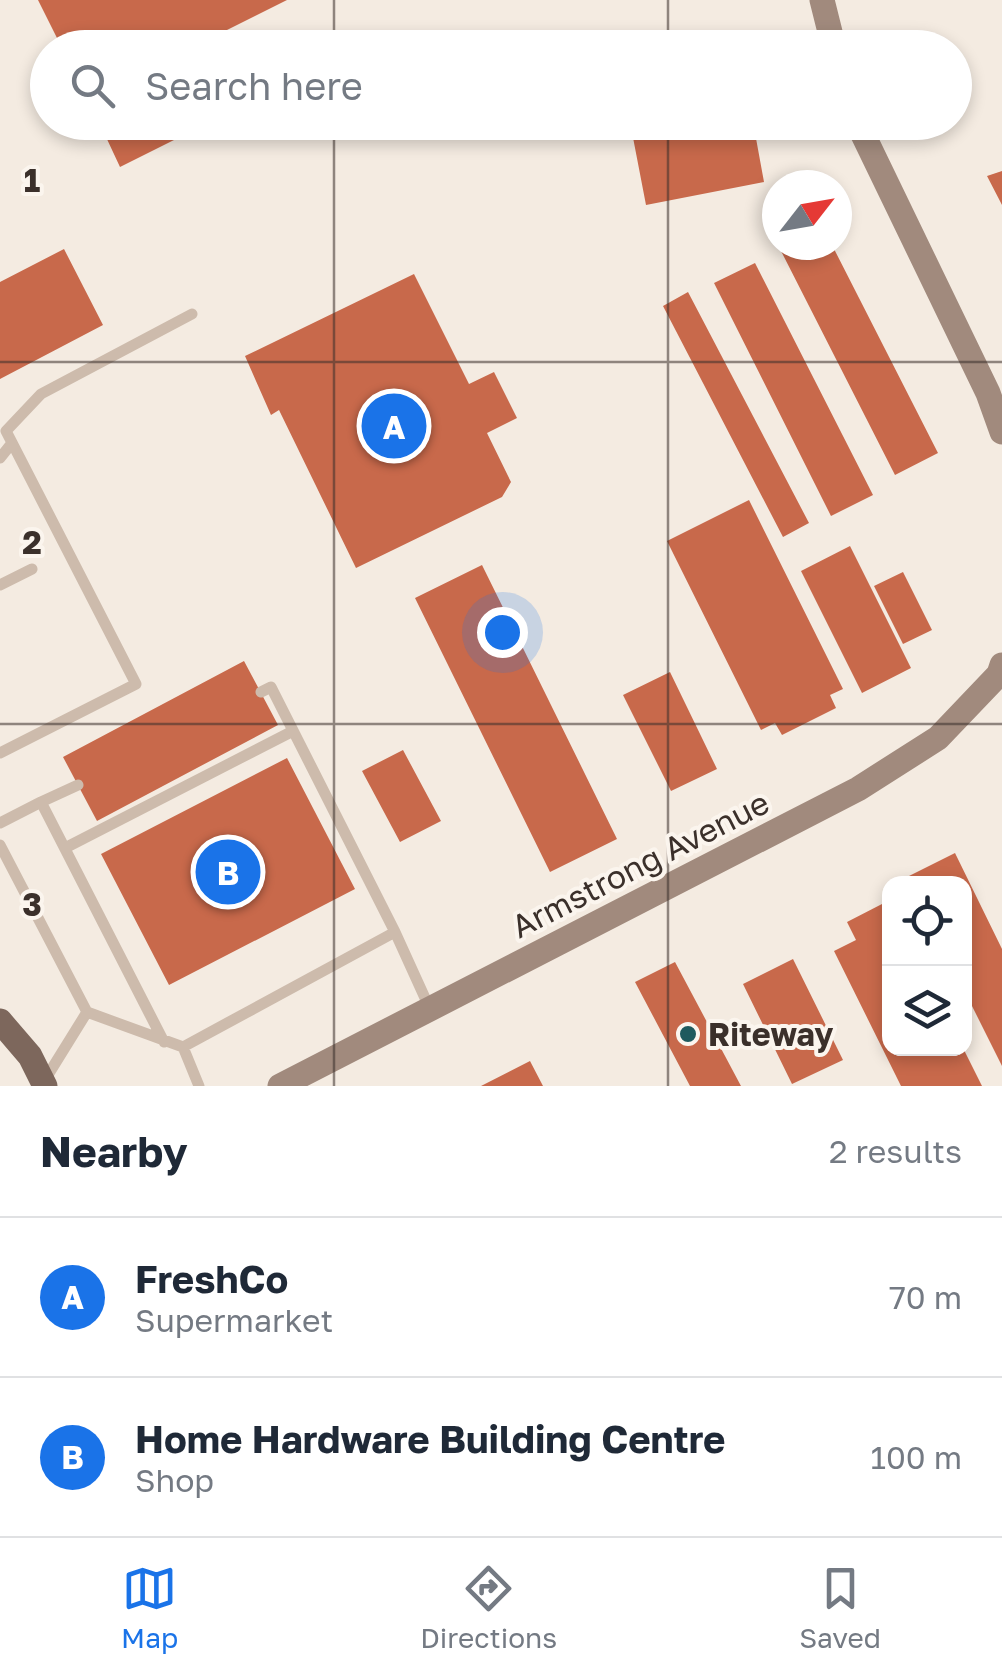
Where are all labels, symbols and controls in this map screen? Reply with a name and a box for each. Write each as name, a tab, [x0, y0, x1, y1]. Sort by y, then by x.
search box	[30, 30, 972, 140]
icon: search	[65, 58, 120, 113]
text: Search here	[145, 63, 363, 108]
text: 1	[24, 161, 40, 199]
north arrow	[762, 170, 852, 260]
pin: A	[362, 388, 426, 464]
text: 2	[22, 523, 42, 561]
your location	[477, 607, 528, 658]
street label: Armstrong Avenue	[505, 783, 775, 945]
pin: B	[196, 834, 260, 910]
map controls	[882, 876, 972, 1056]
button: locate	[882, 876, 972, 966]
text: 3	[22, 885, 42, 923]
button: layers	[882, 966, 972, 1056]
place label: Riteway	[708, 1015, 834, 1053]
marker: Riteway	[677, 1023, 699, 1045]
text: Nearby	[40, 1126, 188, 1176]
text: 2 results	[829, 1132, 962, 1170]
text: FreshCo	[135, 1256, 288, 1301]
text: A	[61, 1278, 84, 1316]
text: 70 m	[889, 1278, 962, 1316]
text: Supermarket	[135, 1301, 333, 1339]
text: Home Hardware Building Centre	[135, 1416, 725, 1461]
text: B	[61, 1438, 84, 1476]
text: 100 m	[870, 1438, 962, 1476]
text: Shop	[135, 1461, 214, 1499]
tab: Map	[121, 1561, 178, 1654]
tab: Directions	[420, 1561, 557, 1654]
tab: Saved	[799, 1561, 881, 1654]

